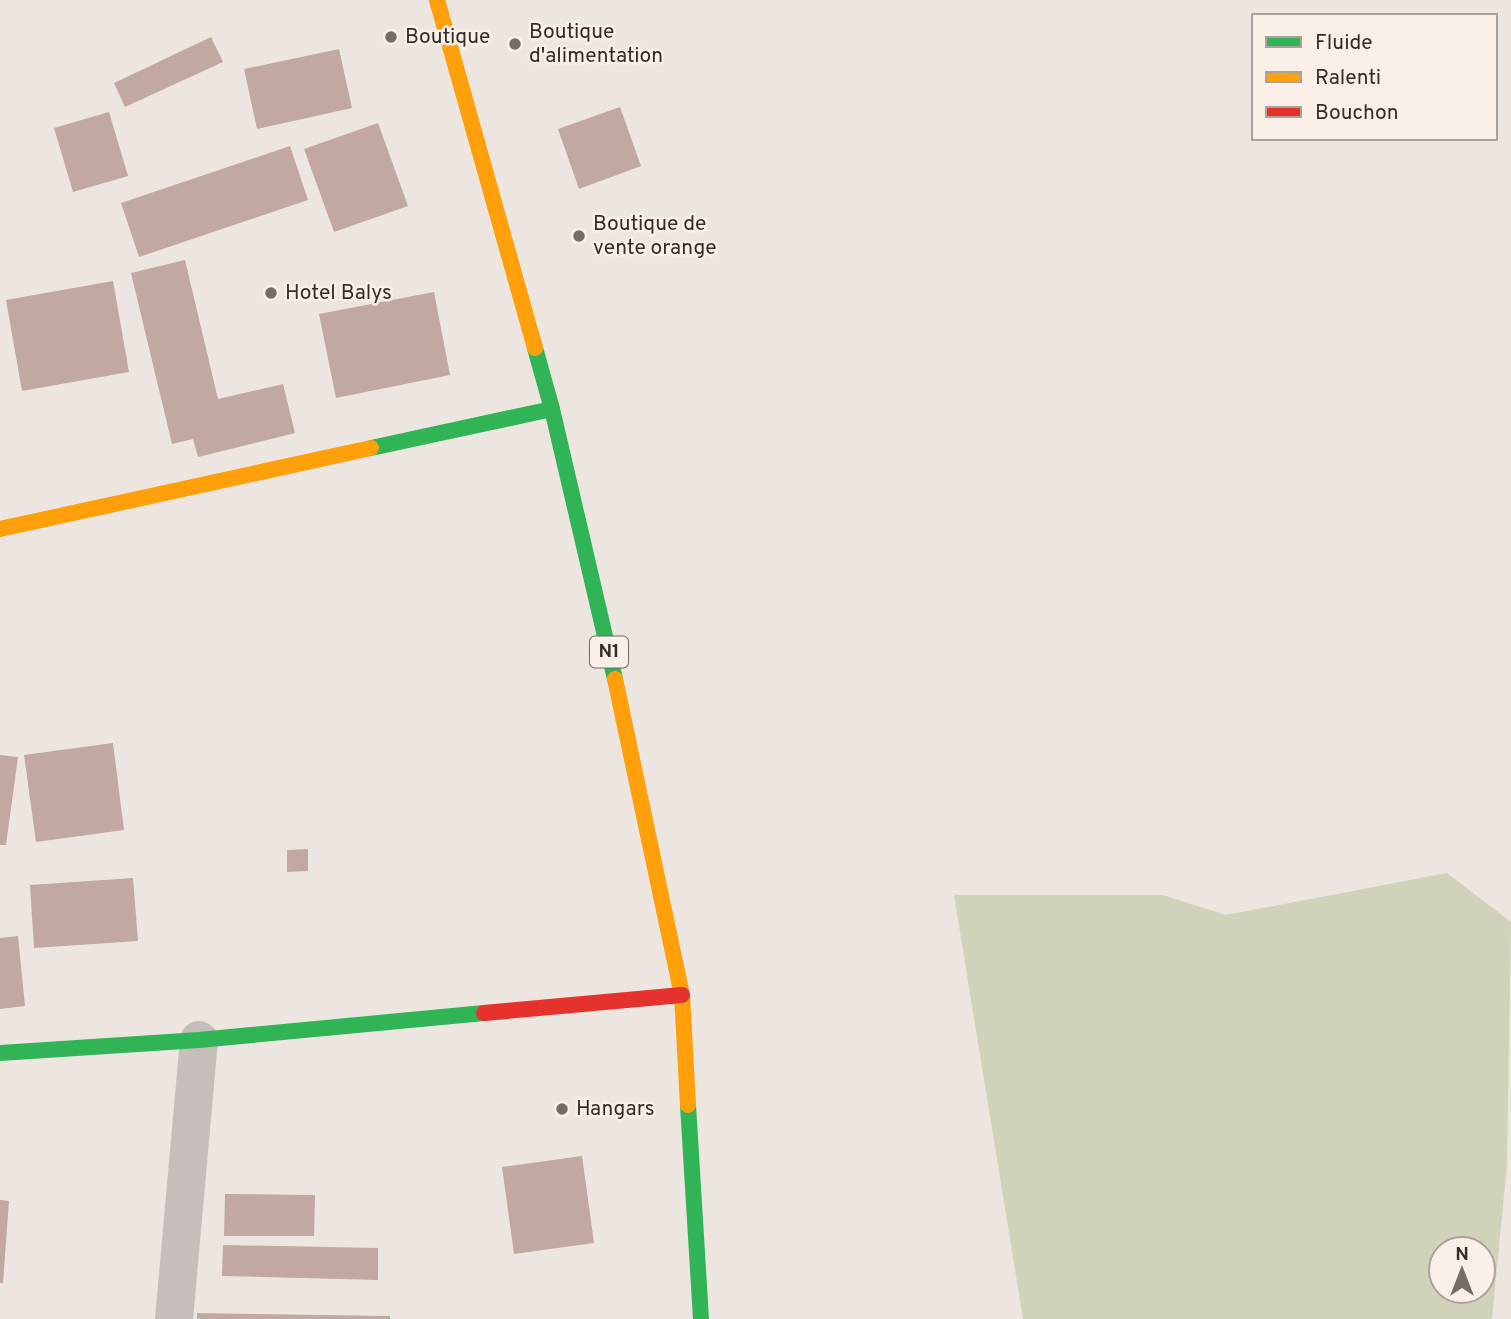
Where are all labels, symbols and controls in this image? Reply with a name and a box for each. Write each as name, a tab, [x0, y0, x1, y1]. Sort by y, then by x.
legend	[1252, 14, 1497, 140]
place label: Boutique d'alimentation	[529, 19, 663, 70]
place label: Boutique	[405, 24, 490, 51]
marker: Boutique	[383, 29, 399, 45]
text: Fluide	[1315, 30, 1373, 57]
marker: Boutique d'alimentation	[507, 36, 523, 52]
text: Ralenti	[1315, 65, 1381, 92]
text: Bouchon	[1315, 100, 1398, 127]
place label: Boutique de vente orange	[593, 211, 716, 262]
marker: Boutique de vente orange	[571, 228, 587, 244]
place label: Hotel Balys	[285, 280, 392, 307]
marker: Hotel Balys	[263, 285, 279, 301]
road number: N1	[590, 636, 628, 667]
place label: Hangars	[576, 1096, 655, 1123]
marker: Hangars	[554, 1101, 570, 1117]
north arrow	[1427, 1235, 1497, 1305]
text: N	[1455, 1243, 1469, 1267]

